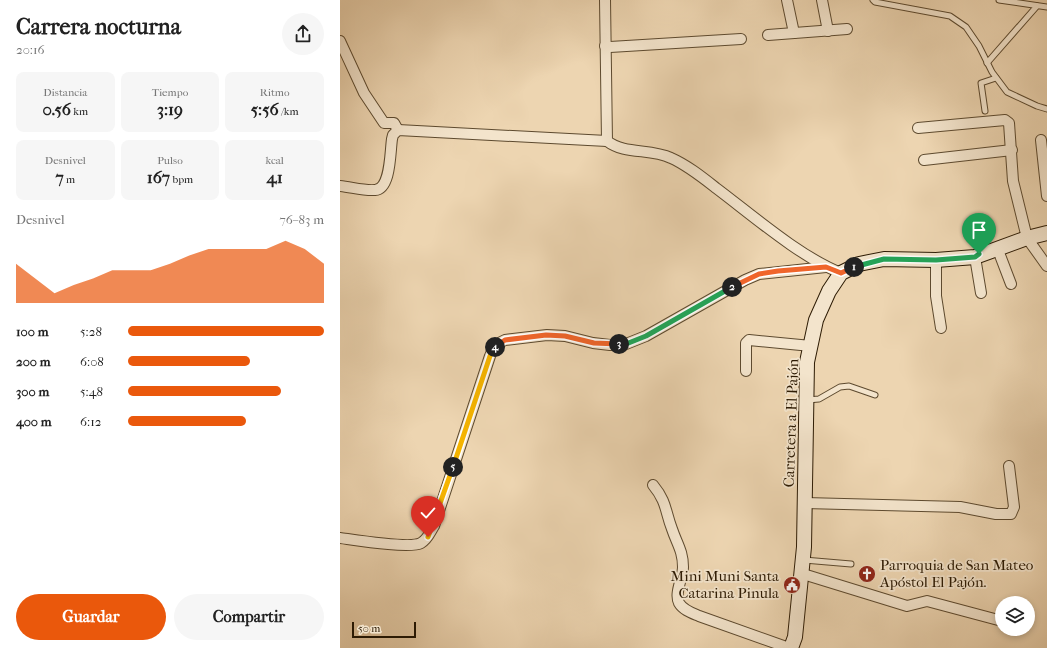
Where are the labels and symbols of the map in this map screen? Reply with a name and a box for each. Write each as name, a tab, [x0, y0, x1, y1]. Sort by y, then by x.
pin	[962, 213, 996, 254]
pin: 1	[844, 257, 864, 277]
pin: 2	[722, 277, 742, 297]
pin: 3	[609, 334, 629, 354]
pin: 4	[485, 337, 505, 357]
street label: Carretera a El Pajón	[780, 358, 802, 488]
pin: 5	[443, 457, 463, 477]
pin	[411, 496, 445, 537]
place label: Parroquia de San Mateo Apóstol El Pajón.	[879, 556, 1034, 591]
church icon: Parroquia de San Mateo Apóstol El Pajón.	[857, 564, 877, 584]
place label: Mini Muni Santa Catarina Pinula	[671, 567, 780, 602]
public building icon: Mini Muni Santa Catarina Pinula	[782, 575, 802, 595]
scale bar	[352, 620, 416, 639]

